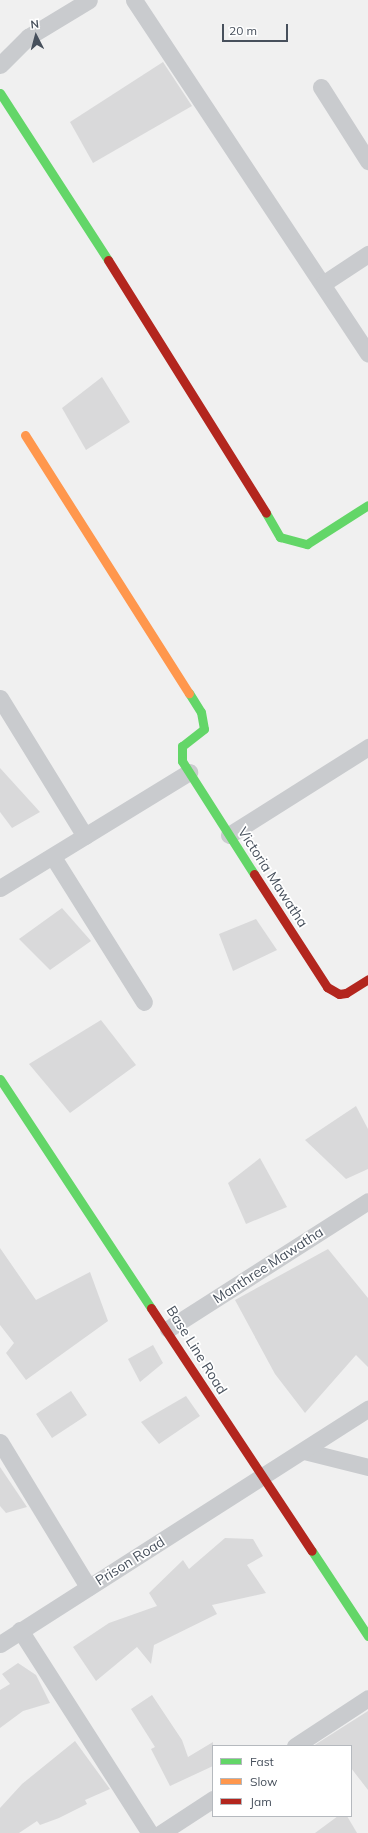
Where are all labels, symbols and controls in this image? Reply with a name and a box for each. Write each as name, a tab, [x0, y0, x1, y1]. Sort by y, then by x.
north arrow	[16, 16, 56, 56]
scale bar	[224, 16, 290, 42]
text: N	[30, 17, 40, 31]
text: 20 m	[229, 23, 257, 38]
street label: Victoria Mawatha	[234, 824, 312, 930]
street label: Manthree Mawatha	[210, 1223, 326, 1307]
street label: Base Line Road	[163, 1303, 231, 1397]
street label: Prison Road	[92, 1533, 168, 1589]
legend	[212, 1745, 352, 1817]
text: Fast	[250, 1754, 274, 1769]
text: Slow	[250, 1774, 278, 1789]
text: Jam	[250, 1794, 272, 1809]

